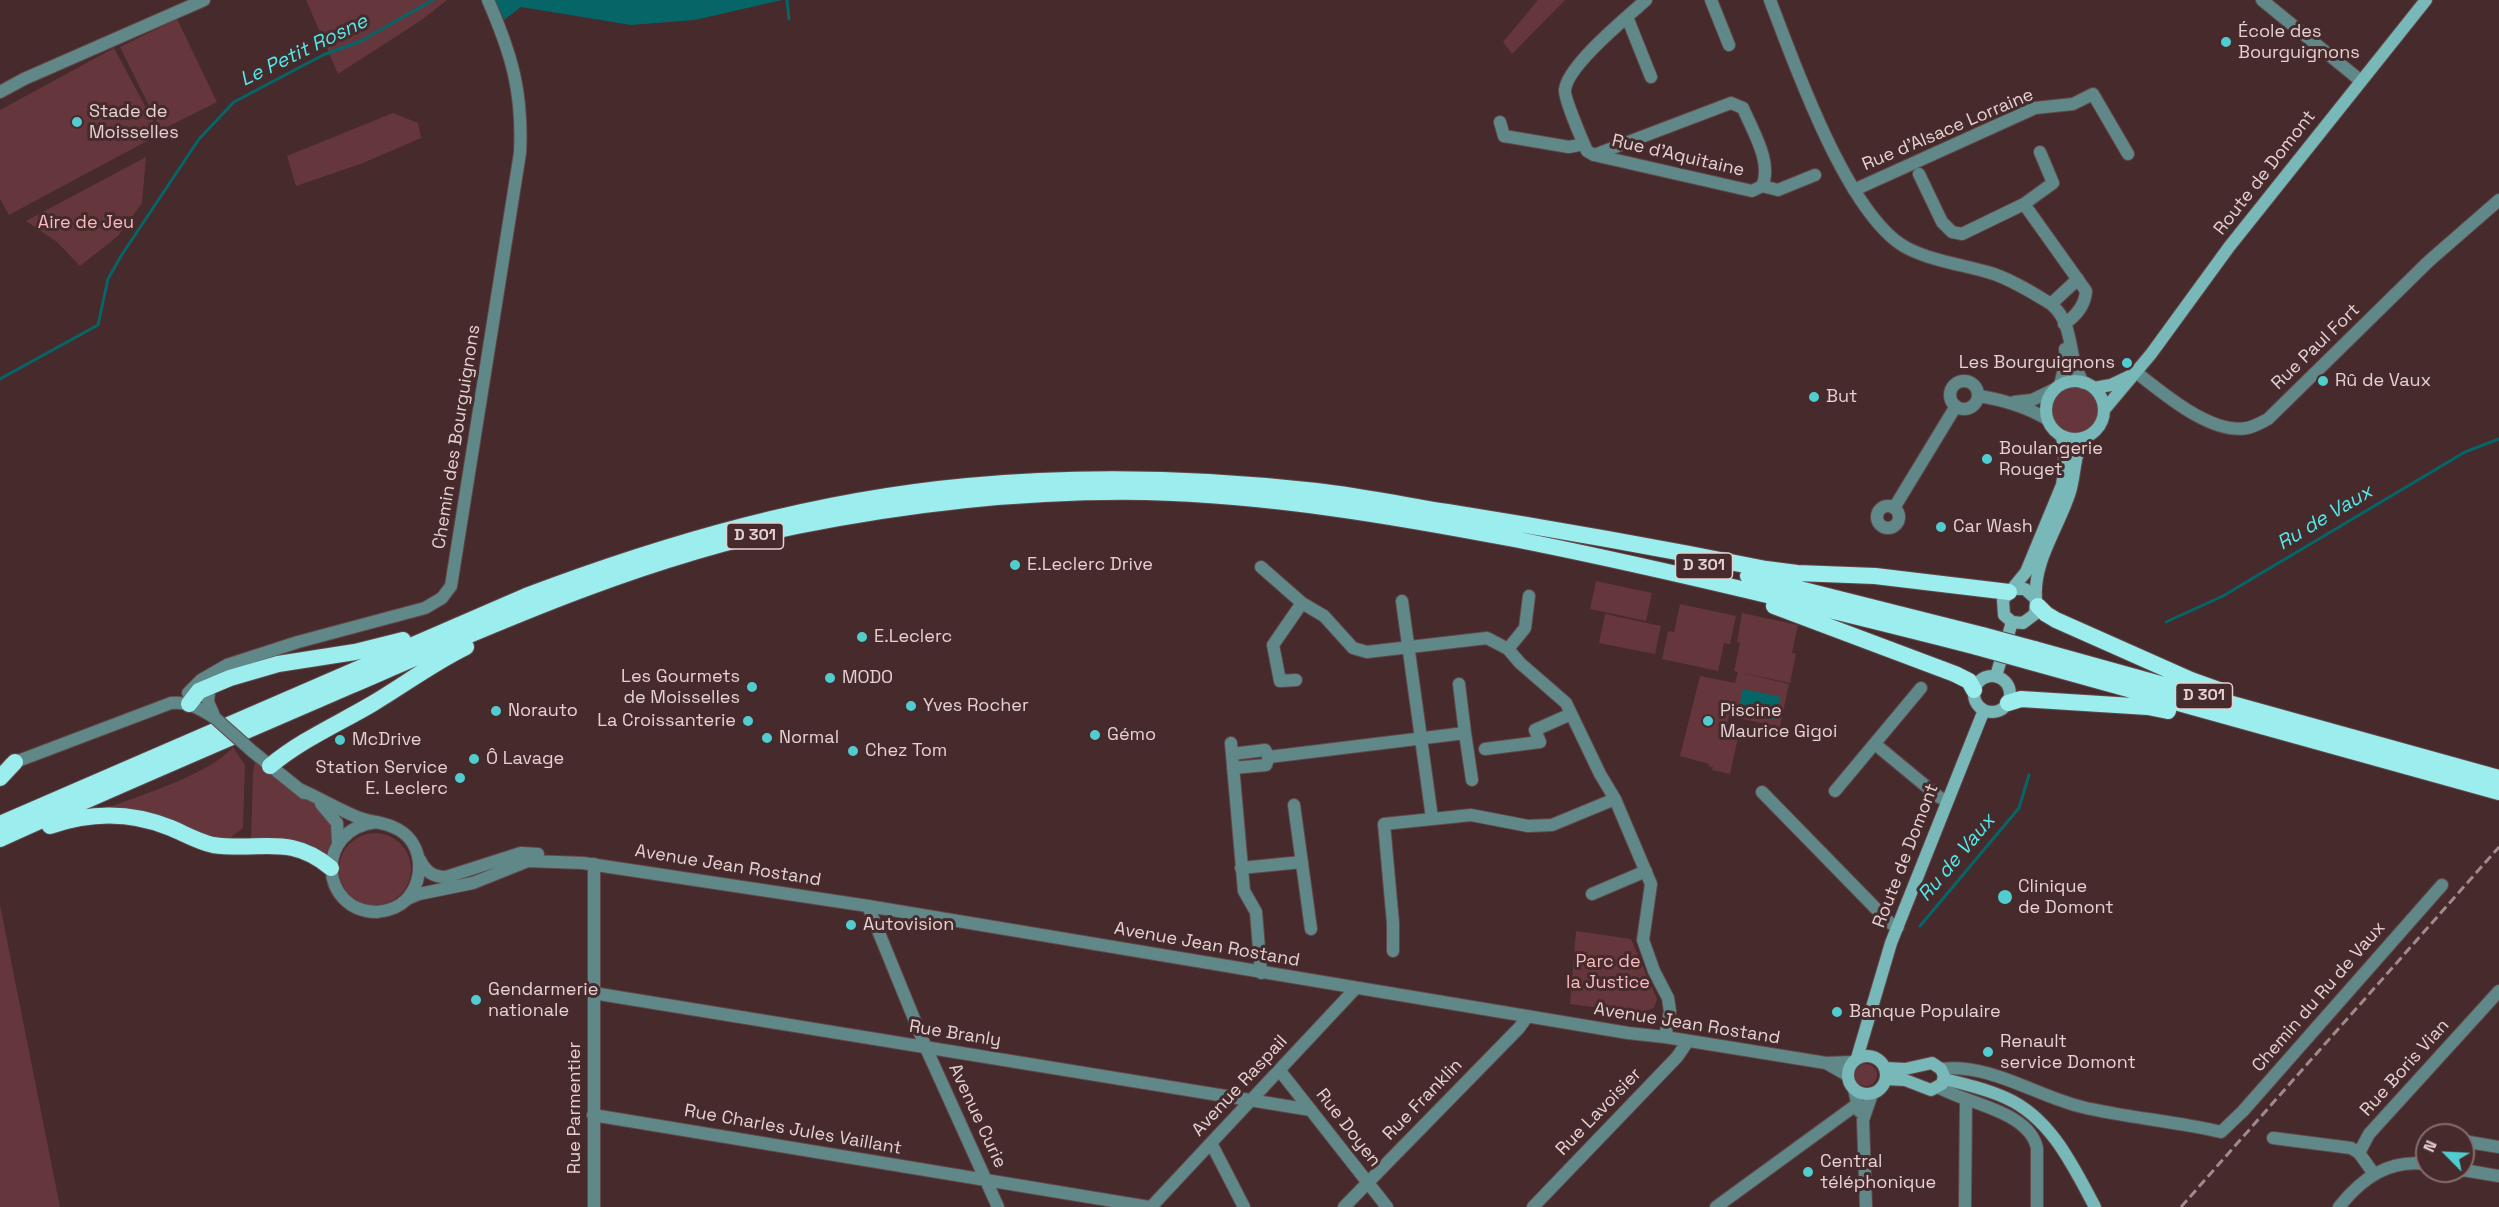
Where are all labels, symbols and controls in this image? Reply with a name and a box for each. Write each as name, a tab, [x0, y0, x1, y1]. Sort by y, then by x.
water label: Le Petit Rosne	[236, 10, 372, 92]
place label: École des Bourguignons	[2238, 21, 2360, 63]
marker: École des Bourguignons	[2219, 35, 2233, 49]
street label: Rue d'Alsace Lorraine	[1859, 84, 2037, 176]
place label: Stade de Moisselles	[89, 101, 179, 144]
street label: Route de Domont	[2210, 106, 2320, 240]
marker: Stade de Moisselles	[70, 115, 84, 129]
street label: Rue d'Aquitaine	[1610, 130, 1746, 182]
park label: Aire de Jeu	[38, 212, 134, 234]
street label: Rue Paul Fort	[2267, 300, 2365, 394]
street label: Chemin des Bourguignons	[429, 323, 485, 551]
place label: Les Bourguignons	[1959, 352, 2115, 374]
marker: Les Bourguignons	[2120, 356, 2134, 370]
place label: Rû de Vaux	[2335, 370, 2431, 392]
marker: Rû de Vaux	[2316, 374, 2330, 388]
place label: But	[1826, 386, 1857, 408]
marker: But	[1807, 390, 1821, 404]
place label: Boulangerie Rouget	[1999, 438, 2103, 480]
marker: Boulangerie Rouget	[1980, 452, 1994, 466]
water label: Ru de Vaux	[2273, 480, 2377, 556]
place label: Car Wash	[1953, 516, 2033, 538]
marker: Car Wash	[1934, 520, 1948, 534]
road number: D 301	[726, 523, 783, 549]
road number: D 301	[1676, 553, 1732, 579]
place label: E.Leclerc Drive	[1027, 554, 1153, 576]
marker: E.Leclerc Drive	[1008, 558, 1022, 572]
place label: E.Leclerc	[874, 626, 952, 648]
marker: E.Leclerc	[855, 630, 869, 644]
place label: Les Gourmets de Moisselles	[621, 666, 740, 708]
place label: MODO	[842, 667, 893, 689]
marker: MODO	[823, 671, 837, 685]
marker: Les Gourmets de Moisselles	[745, 680, 759, 694]
road number: D 301	[2176, 683, 2232, 709]
place label: Yves Rocher	[923, 695, 1029, 717]
marker: Yves Rocher	[904, 699, 918, 713]
place label: Norauto	[508, 700, 578, 722]
place label: Piscine Maurice Gigoi	[1720, 700, 1837, 742]
marker: Norauto	[489, 704, 503, 718]
place label: La Croissanterie	[597, 710, 736, 732]
marker: La Croissanterie	[741, 714, 755, 728]
marker: Piscine Maurice Gigoi	[1701, 714, 1715, 728]
place label: Gémo	[1107, 724, 1156, 746]
place label: Normal	[779, 727, 839, 749]
marker: Gémo	[1088, 728, 1102, 742]
place label: McDrive	[352, 729, 421, 751]
marker: Normal	[760, 731, 774, 745]
marker: McDrive	[333, 733, 347, 747]
place label: Chez Tom	[865, 740, 947, 762]
marker: Chez Tom	[846, 744, 860, 758]
place label: Ô Lavage	[486, 748, 564, 770]
marker: Ô Lavage	[467, 752, 481, 766]
place label: Station Service E. Leclerc	[315, 757, 448, 800]
marker: Station Service E. Leclerc	[453, 771, 467, 785]
street label: Route de Domont	[1869, 781, 1943, 931]
water label: Ru de Vaux	[1913, 809, 2001, 907]
street label: Avenue Jean Rostand	[633, 841, 823, 891]
place label: Clinique de Domont	[2018, 876, 2114, 918]
marker: Clinique de Domont	[1996, 888, 2014, 906]
place label: Autovision	[863, 914, 954, 936]
street label: Chemin du Ru de Vaux	[2248, 917, 2390, 1077]
marker: Autovision	[844, 918, 858, 932]
street label: Avenue Jean Rostand	[1113, 918, 1301, 972]
park label: Parc de la Justice	[1566, 951, 1650, 994]
place label: Gendarmerie nationale	[488, 979, 598, 1022]
marker: Gendarmerie nationale	[469, 993, 483, 1007]
street label: Avenue Jean Rostand	[1592, 999, 1782, 1049]
place label: Banque Populaire	[1849, 1001, 2001, 1023]
marker: Banque Populaire	[1830, 1005, 1844, 1019]
street label: Rue Boris Vian	[2356, 1015, 2454, 1121]
street label: Rue Branly	[907, 1016, 1003, 1052]
street label: Avenue Raspail	[1188, 1031, 1292, 1141]
place label: Renault service Domont	[2000, 1031, 2136, 1074]
street label: Rue Parmentier	[564, 1042, 586, 1174]
marker: Renault service Domont	[1981, 1045, 1995, 1059]
street label: Rue Franklin	[1379, 1055, 1467, 1145]
street label: Avenue Curie	[943, 1060, 1011, 1172]
street label: Rue Lavoisier	[1552, 1064, 1646, 1160]
street label: Rue Doyen	[1311, 1085, 1385, 1171]
street label: Rue Charles Jules Vaillant	[683, 1100, 903, 1160]
north arrow	[2415, 1123, 2475, 1183]
text: N	[2418, 1137, 2442, 1155]
place label: Central téléphonique	[1820, 1151, 1936, 1194]
marker: Central téléphonique	[1801, 1165, 1815, 1179]

